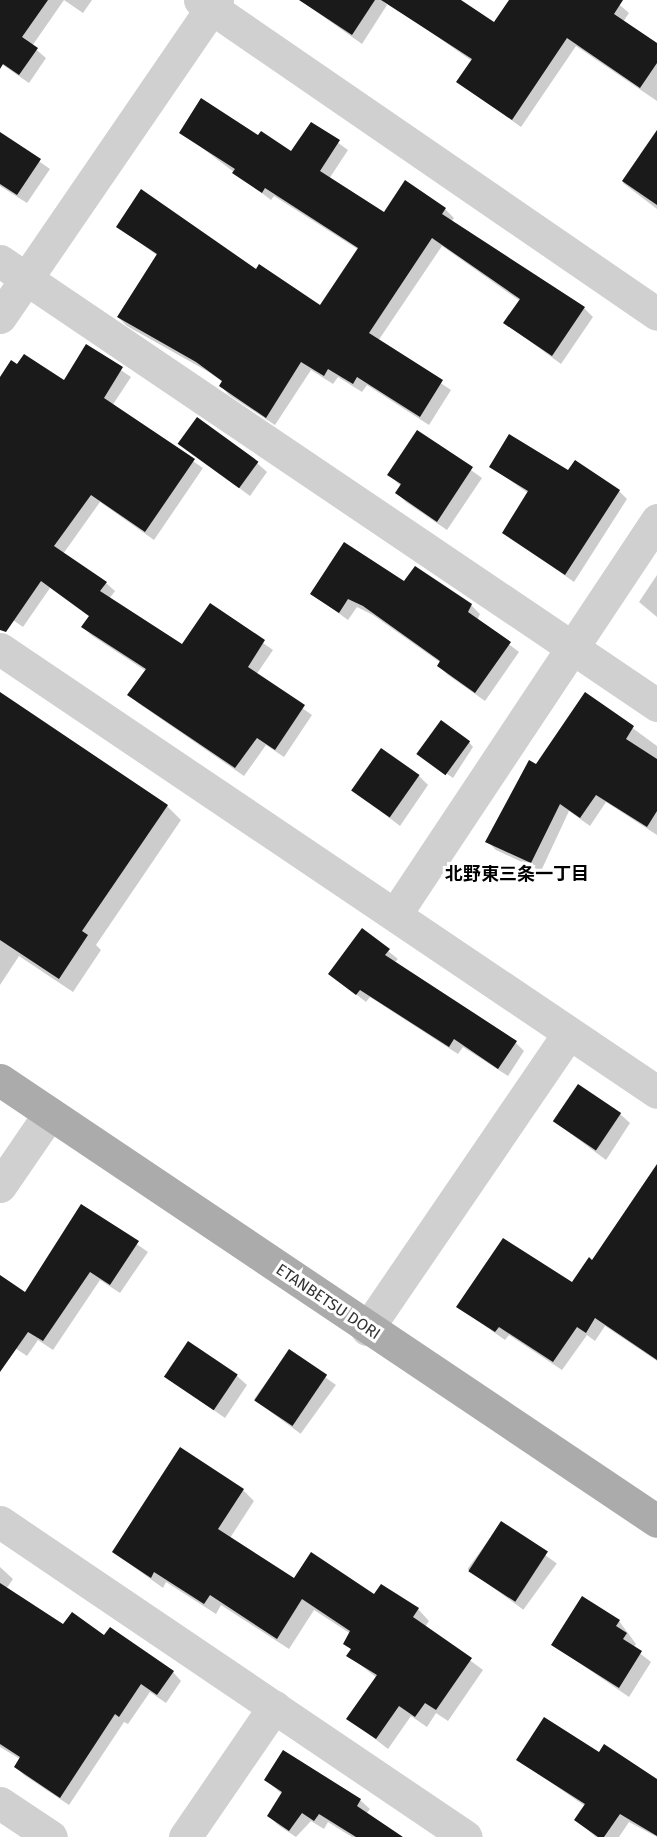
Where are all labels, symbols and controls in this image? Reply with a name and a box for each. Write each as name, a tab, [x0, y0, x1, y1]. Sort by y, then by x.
district label: 北野東三条一丁目	[445, 863, 589, 885]
street label: ETANBETSU DORI	[272, 1260, 384, 1344]

